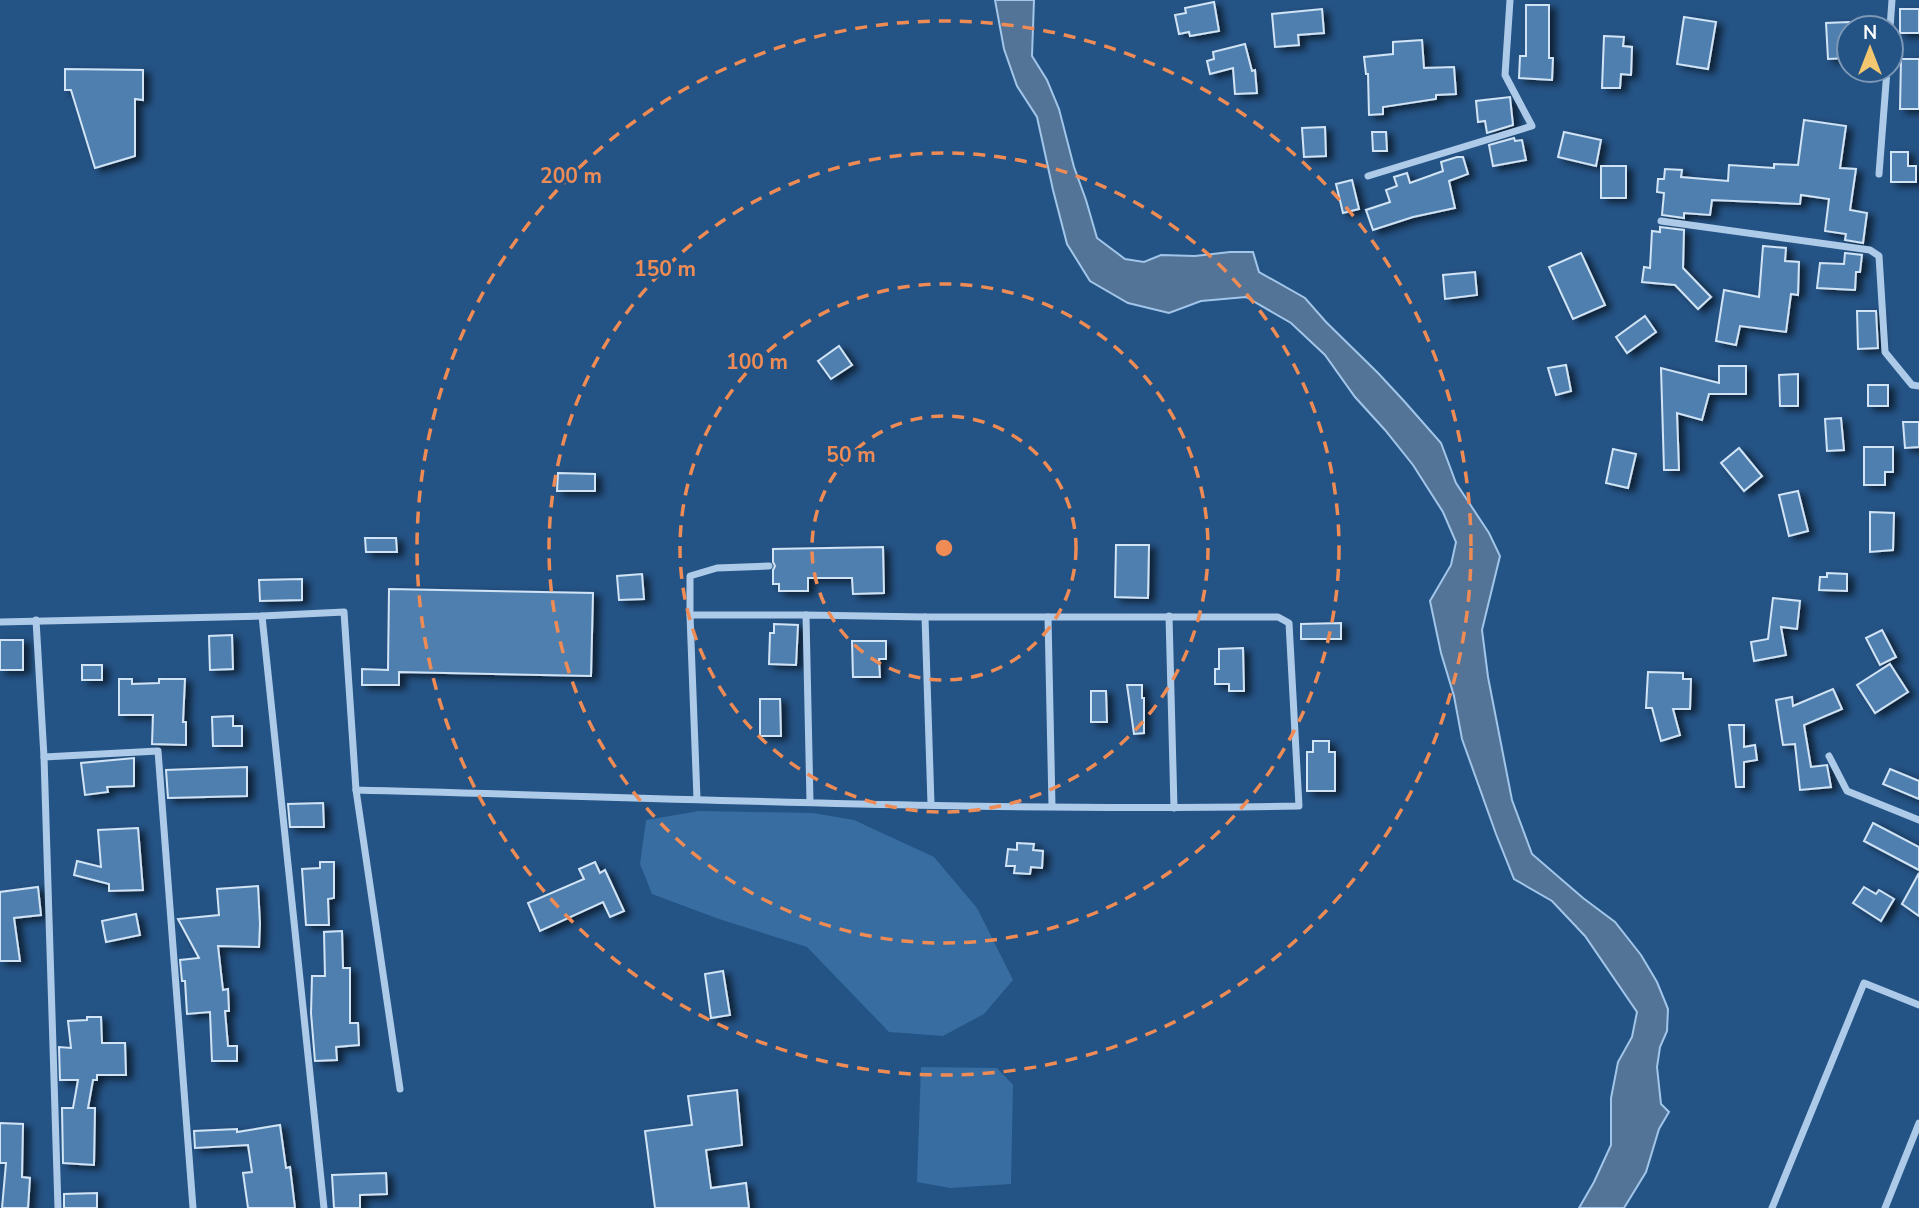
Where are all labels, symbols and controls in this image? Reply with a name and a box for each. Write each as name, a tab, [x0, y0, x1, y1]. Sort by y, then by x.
north arrow	[1835, 14, 1905, 84]
text: N	[1863, 20, 1877, 46]
text: 200 m	[540, 162, 602, 190]
text: 150 m	[634, 255, 696, 283]
text: 100 m	[726, 348, 788, 376]
text: 50 m	[826, 441, 876, 469]
centre of rings	[932, 536, 956, 560]

